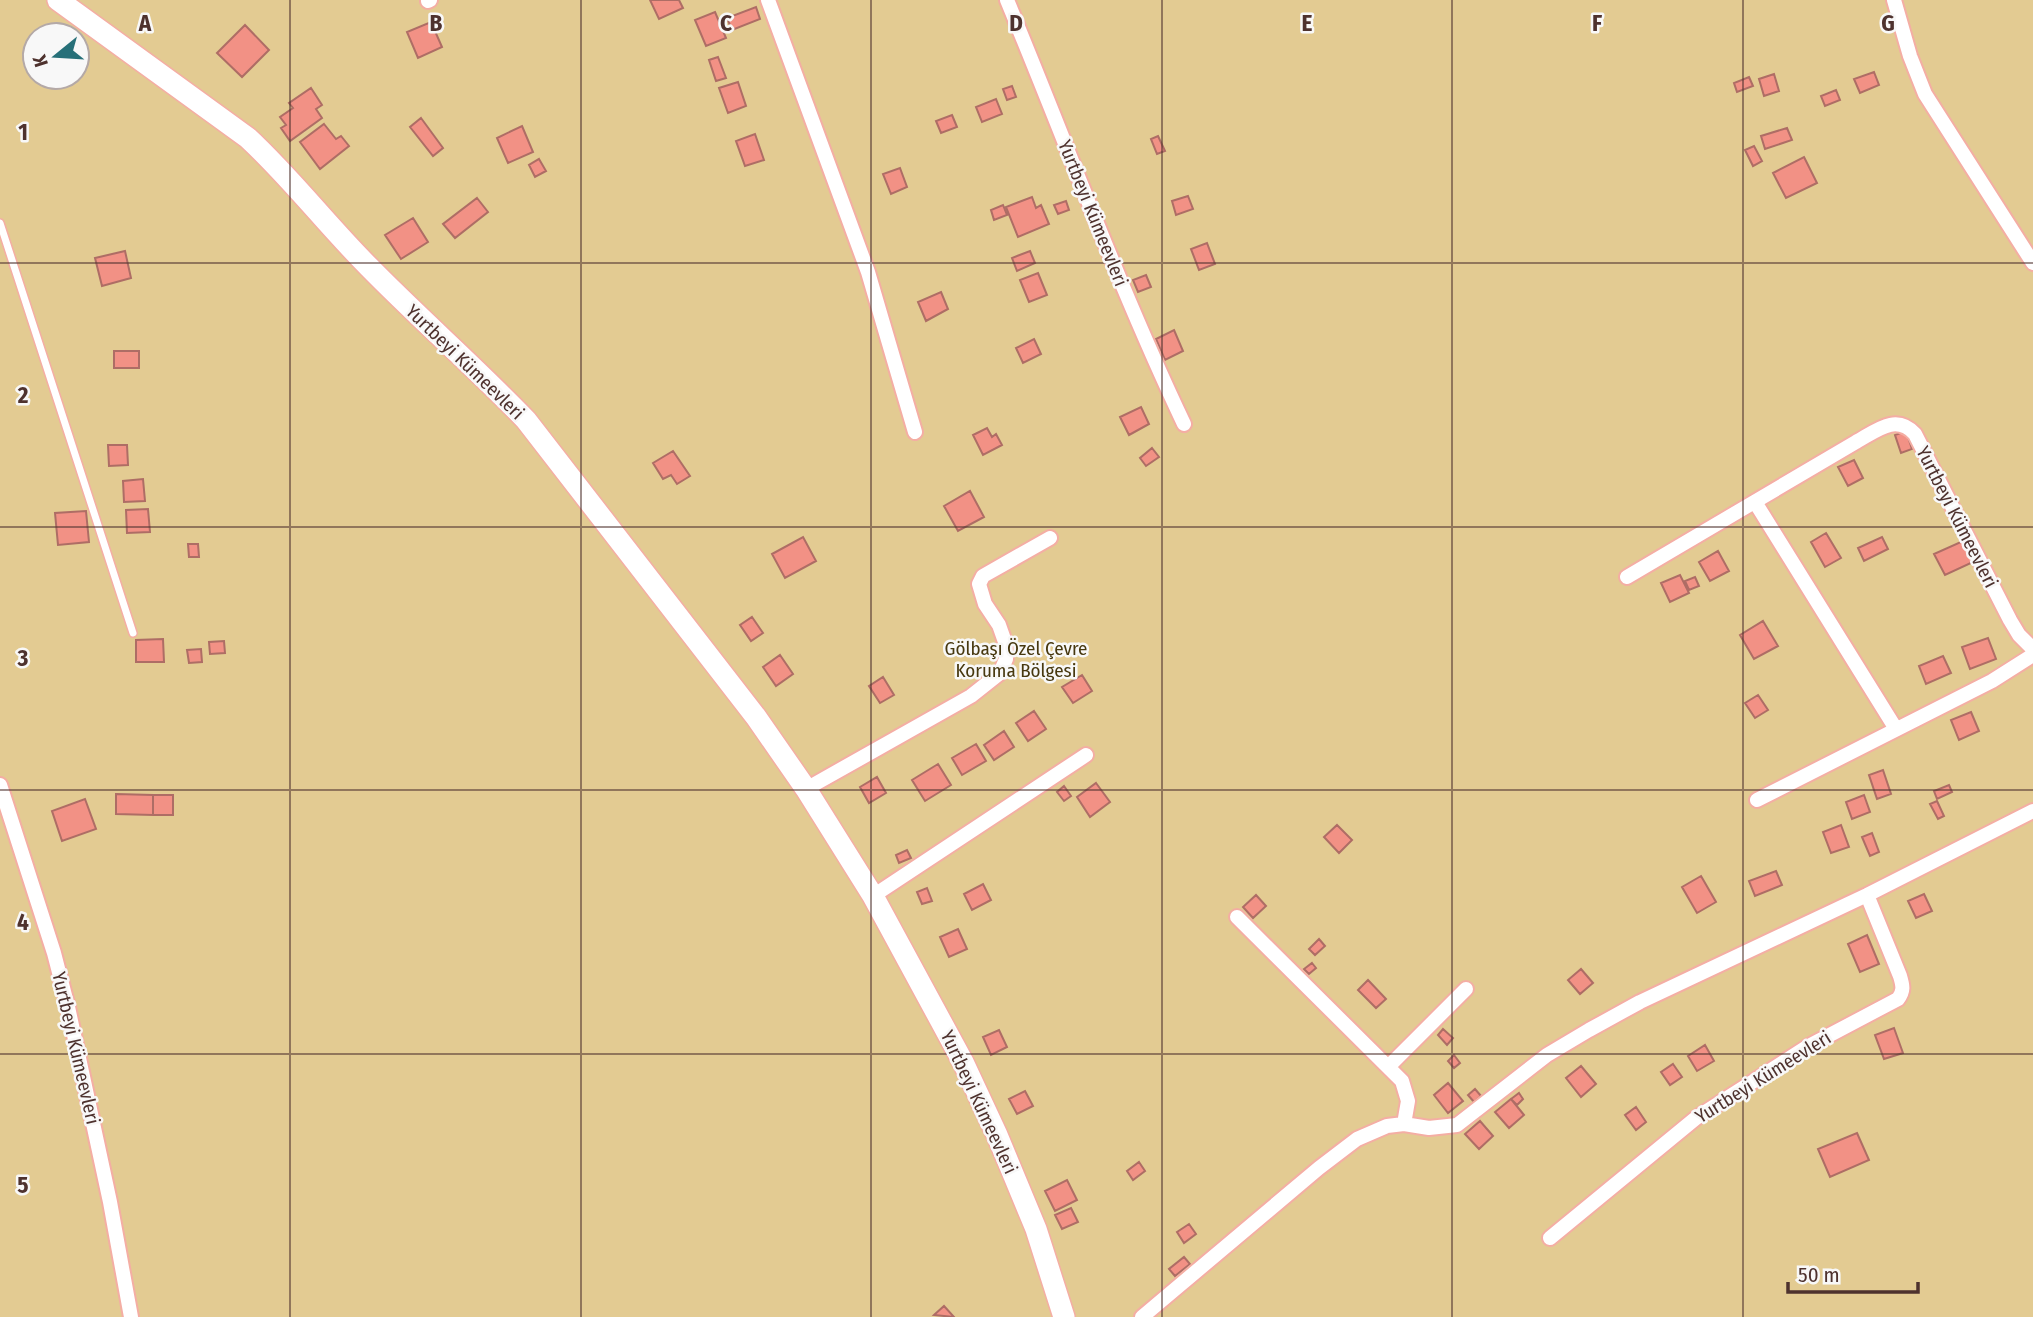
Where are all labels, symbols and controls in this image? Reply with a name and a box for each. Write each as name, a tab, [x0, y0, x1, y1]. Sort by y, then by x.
text: A	[138, 9, 152, 37]
text: B	[430, 9, 443, 37]
text: C	[720, 9, 732, 37]
text: D	[1009, 9, 1023, 37]
text: E	[1302, 9, 1313, 37]
text: F	[1592, 9, 1602, 37]
text: G	[1881, 9, 1895, 37]
north arrow	[21, 21, 91, 91]
text: K	[27, 51, 53, 70]
text: 1	[18, 118, 28, 146]
street label: Yurtbeyi Kümeevleri	[1053, 136, 1133, 290]
street label: Yurtbeyi Kümeevleri	[401, 300, 529, 424]
text: 2	[17, 381, 29, 409]
street label: Yurtbeyi Kümeevleri	[1911, 442, 2003, 592]
park label: Gölbaşı Özel Çevre Koruma Bölgesi	[945, 637, 1087, 682]
text: 3	[17, 644, 29, 672]
text: 4	[17, 908, 29, 936]
street label: Yurtbeyi Kümeevleri	[47, 970, 105, 1126]
street label: Yurtbeyi Kümeevleri	[1691, 1026, 1835, 1128]
street label: Yurtbeyi Kümeevleri	[936, 1027, 1022, 1177]
text: 5	[17, 1171, 29, 1199]
scale bar	[1788, 1250, 1918, 1294]
text: 50 m	[1798, 1262, 1840, 1288]

